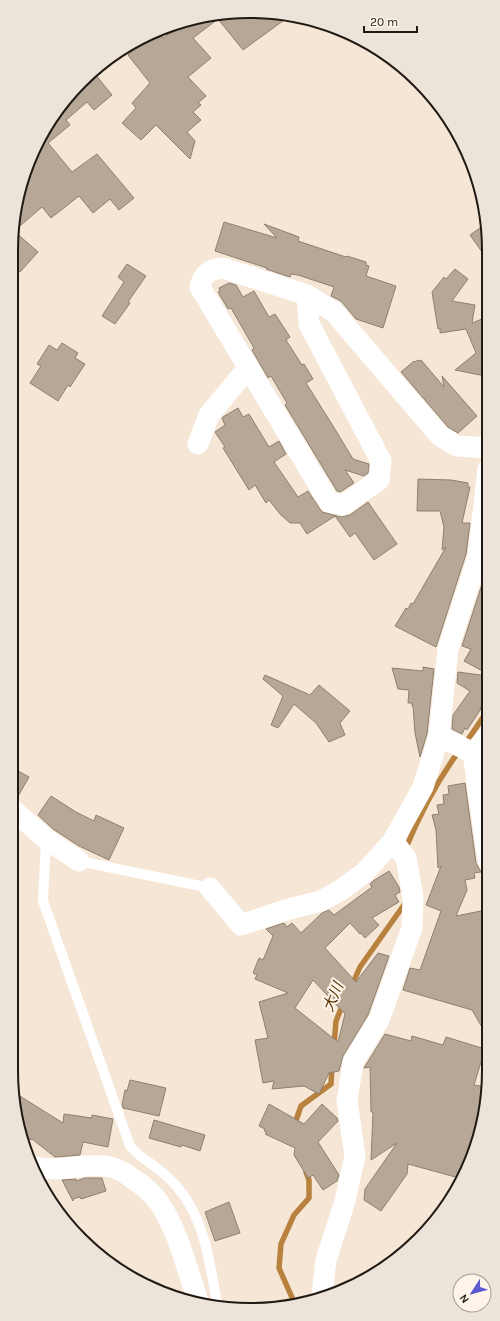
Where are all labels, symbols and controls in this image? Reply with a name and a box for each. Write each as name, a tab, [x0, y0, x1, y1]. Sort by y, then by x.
scale bar	[364, 8, 417, 34]
text: 20 m	[370, 15, 398, 29]
water label: 大川	[319, 978, 348, 1014]
north arrow	[452, 1273, 492, 1313]
text: N	[457, 1292, 472, 1306]

